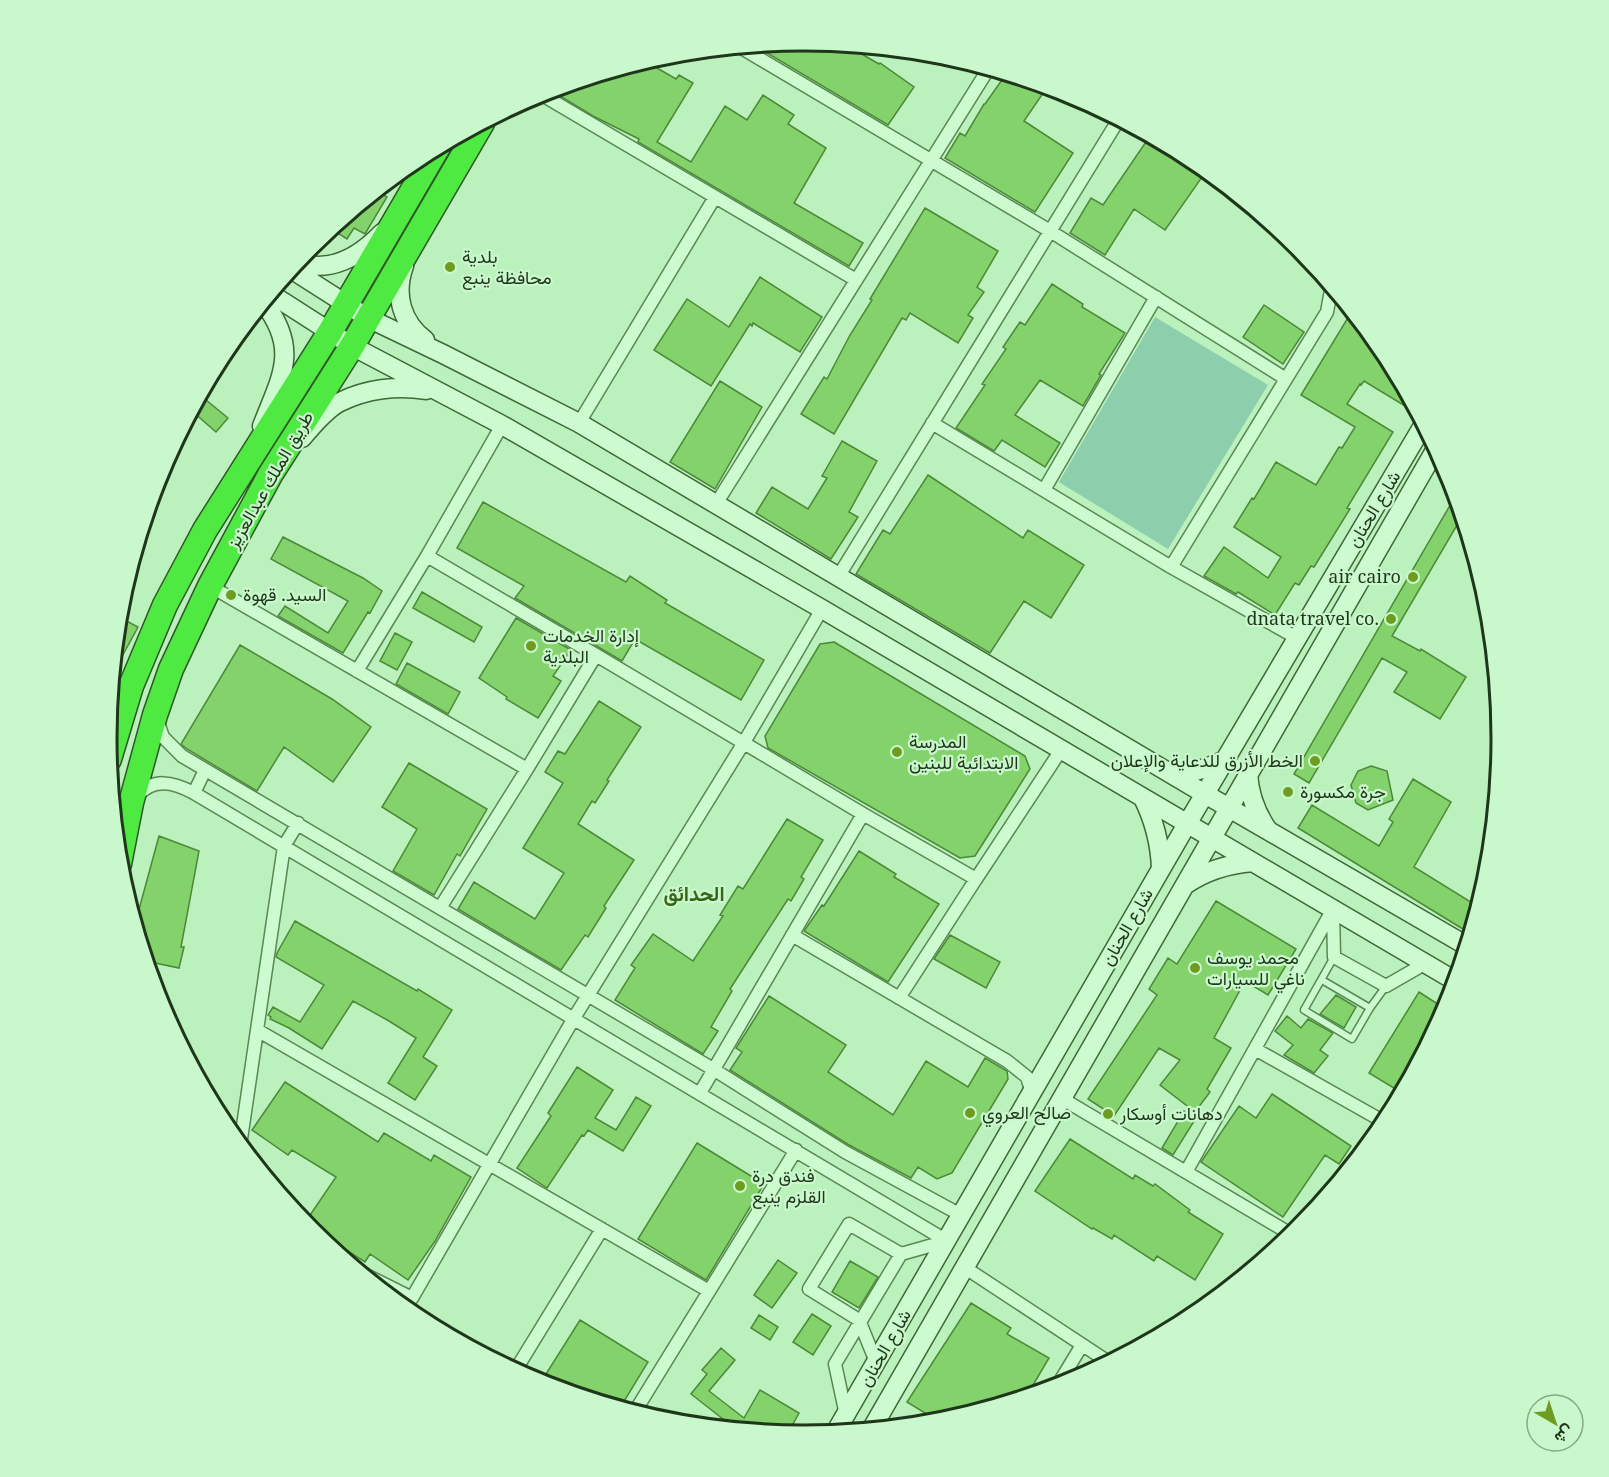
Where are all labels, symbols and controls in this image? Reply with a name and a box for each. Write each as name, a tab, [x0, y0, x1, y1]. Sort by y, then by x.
place label: بلدية محافظة ينبع	[462, 244, 552, 290]
marker: بلدية محافظة ينبع	[443, 260, 457, 274]
street label: طريق الملك عبدالعزيز	[220, 407, 318, 553]
street label: شارع الحنان	[1341, 466, 1406, 552]
place label: air cairo	[1328, 564, 1401, 588]
marker: air cairo	[1406, 570, 1420, 584]
place label: السيد. قهوة	[243, 582, 326, 606]
marker: السيد. قهوة	[224, 588, 238, 602]
place label: dnata travel co.	[1246, 606, 1379, 630]
marker: dnata travel co.	[1384, 612, 1398, 626]
place label: إدارة الخدمات البلدية	[543, 623, 639, 668]
marker: إدارة الخدمات البلدية	[524, 639, 538, 653]
place label: المدرسة الابتدائية للبنين	[909, 729, 1018, 774]
marker: المدرسة الابتدائية للبنين	[890, 745, 904, 759]
place label: الخط الأزرق للدعاية والإعلان	[1111, 748, 1303, 773]
marker: الخط الأزرق للدعاية والإعلان	[1308, 754, 1322, 768]
place label: جرة مكسورة	[1300, 779, 1386, 803]
marker: جرة مكسورة	[1281, 785, 1295, 799]
district label: الحدائق	[663, 880, 725, 907]
street label: شارع الحنان	[1094, 883, 1159, 970]
place label: محمد يوسف ناغي للسيارات	[1207, 945, 1305, 994]
marker: محمد يوسف ناغي للسيارات	[1188, 961, 1202, 975]
place label: صالح العروي	[982, 1100, 1071, 1128]
place label: دهانات أوسكار	[1119, 1101, 1223, 1125]
marker: صالح العروي	[963, 1106, 977, 1120]
marker: دهانات أوسكار	[1101, 1107, 1115, 1121]
place label: فندق درة القلزم ينبع	[752, 1163, 826, 1209]
marker: فندق درة القلزم ينبع	[733, 1179, 747, 1193]
street label: شارع الحنان	[852, 1304, 917, 1391]
north arrow	[1525, 1393, 1585, 1453]
text: ش	[1550, 1420, 1579, 1449]

